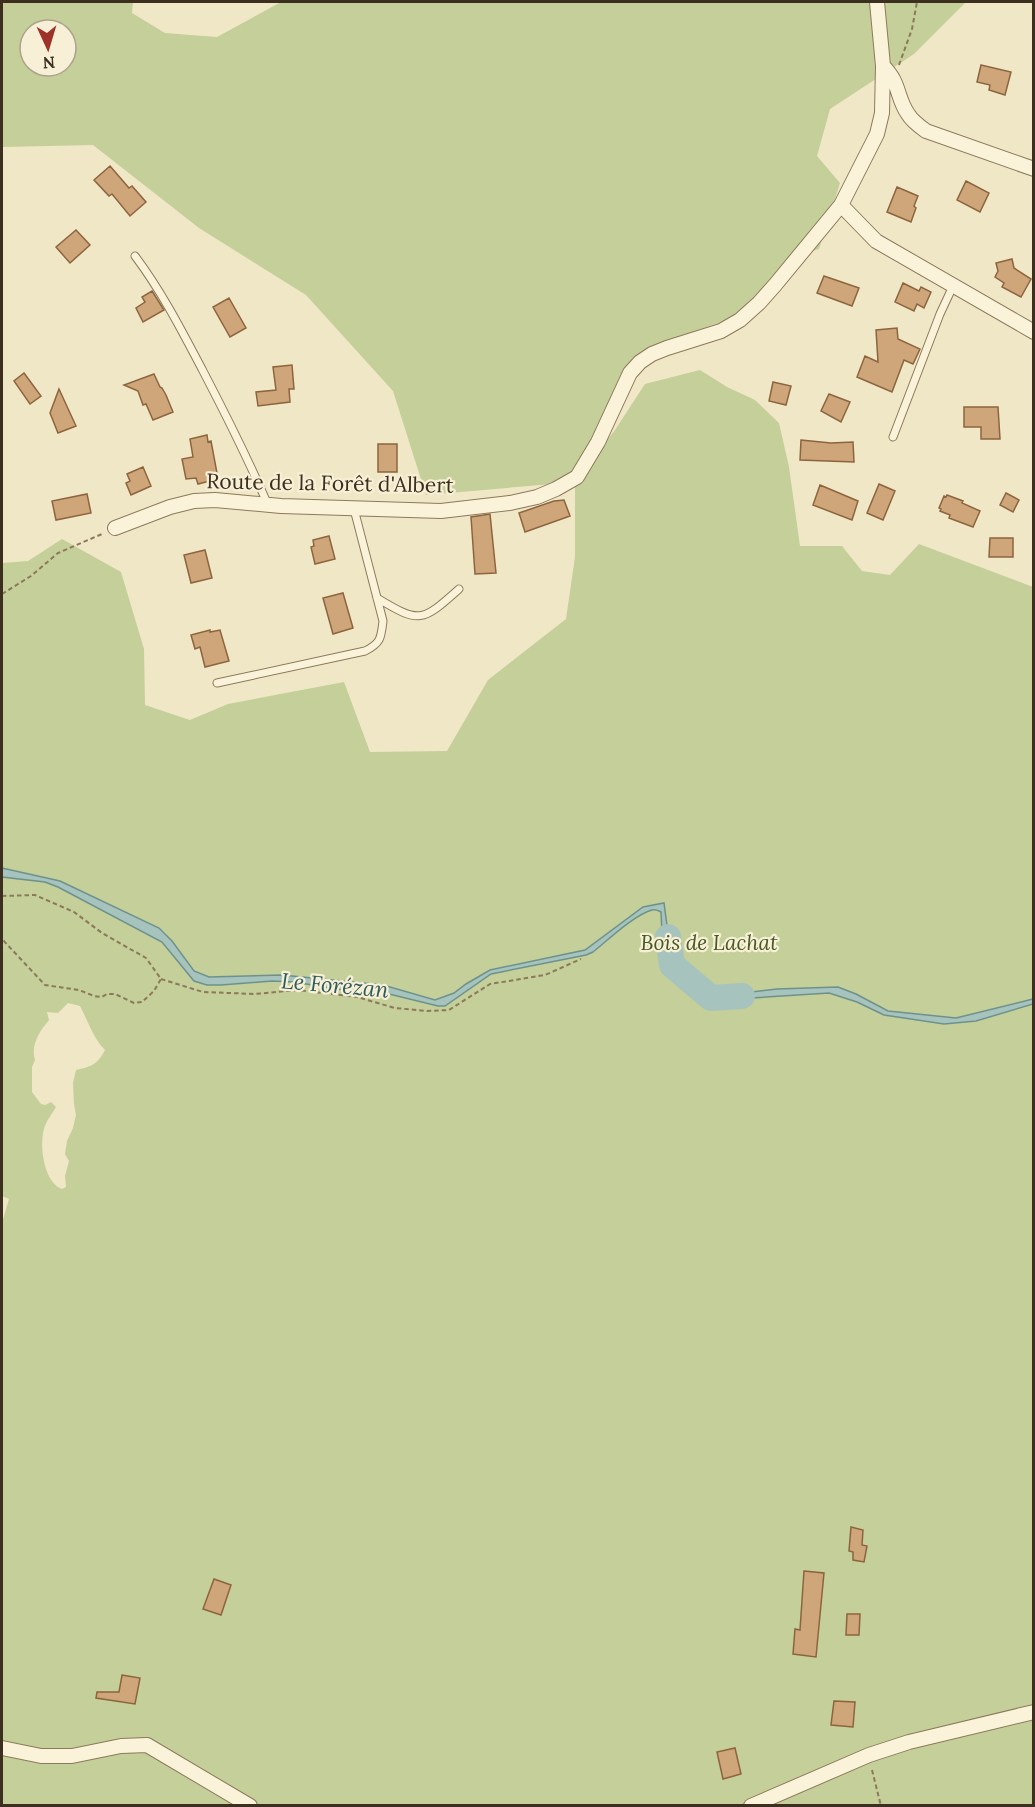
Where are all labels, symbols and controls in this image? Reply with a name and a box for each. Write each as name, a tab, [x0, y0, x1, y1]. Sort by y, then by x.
north arrow	[18, 18, 78, 78]
text: N	[42, 53, 56, 73]
street label: Route de la Forêt d'Albert	[206, 467, 455, 499]
park label: Bois de Lachat	[640, 929, 778, 956]
water label: Le Forézan	[280, 966, 390, 1004]

